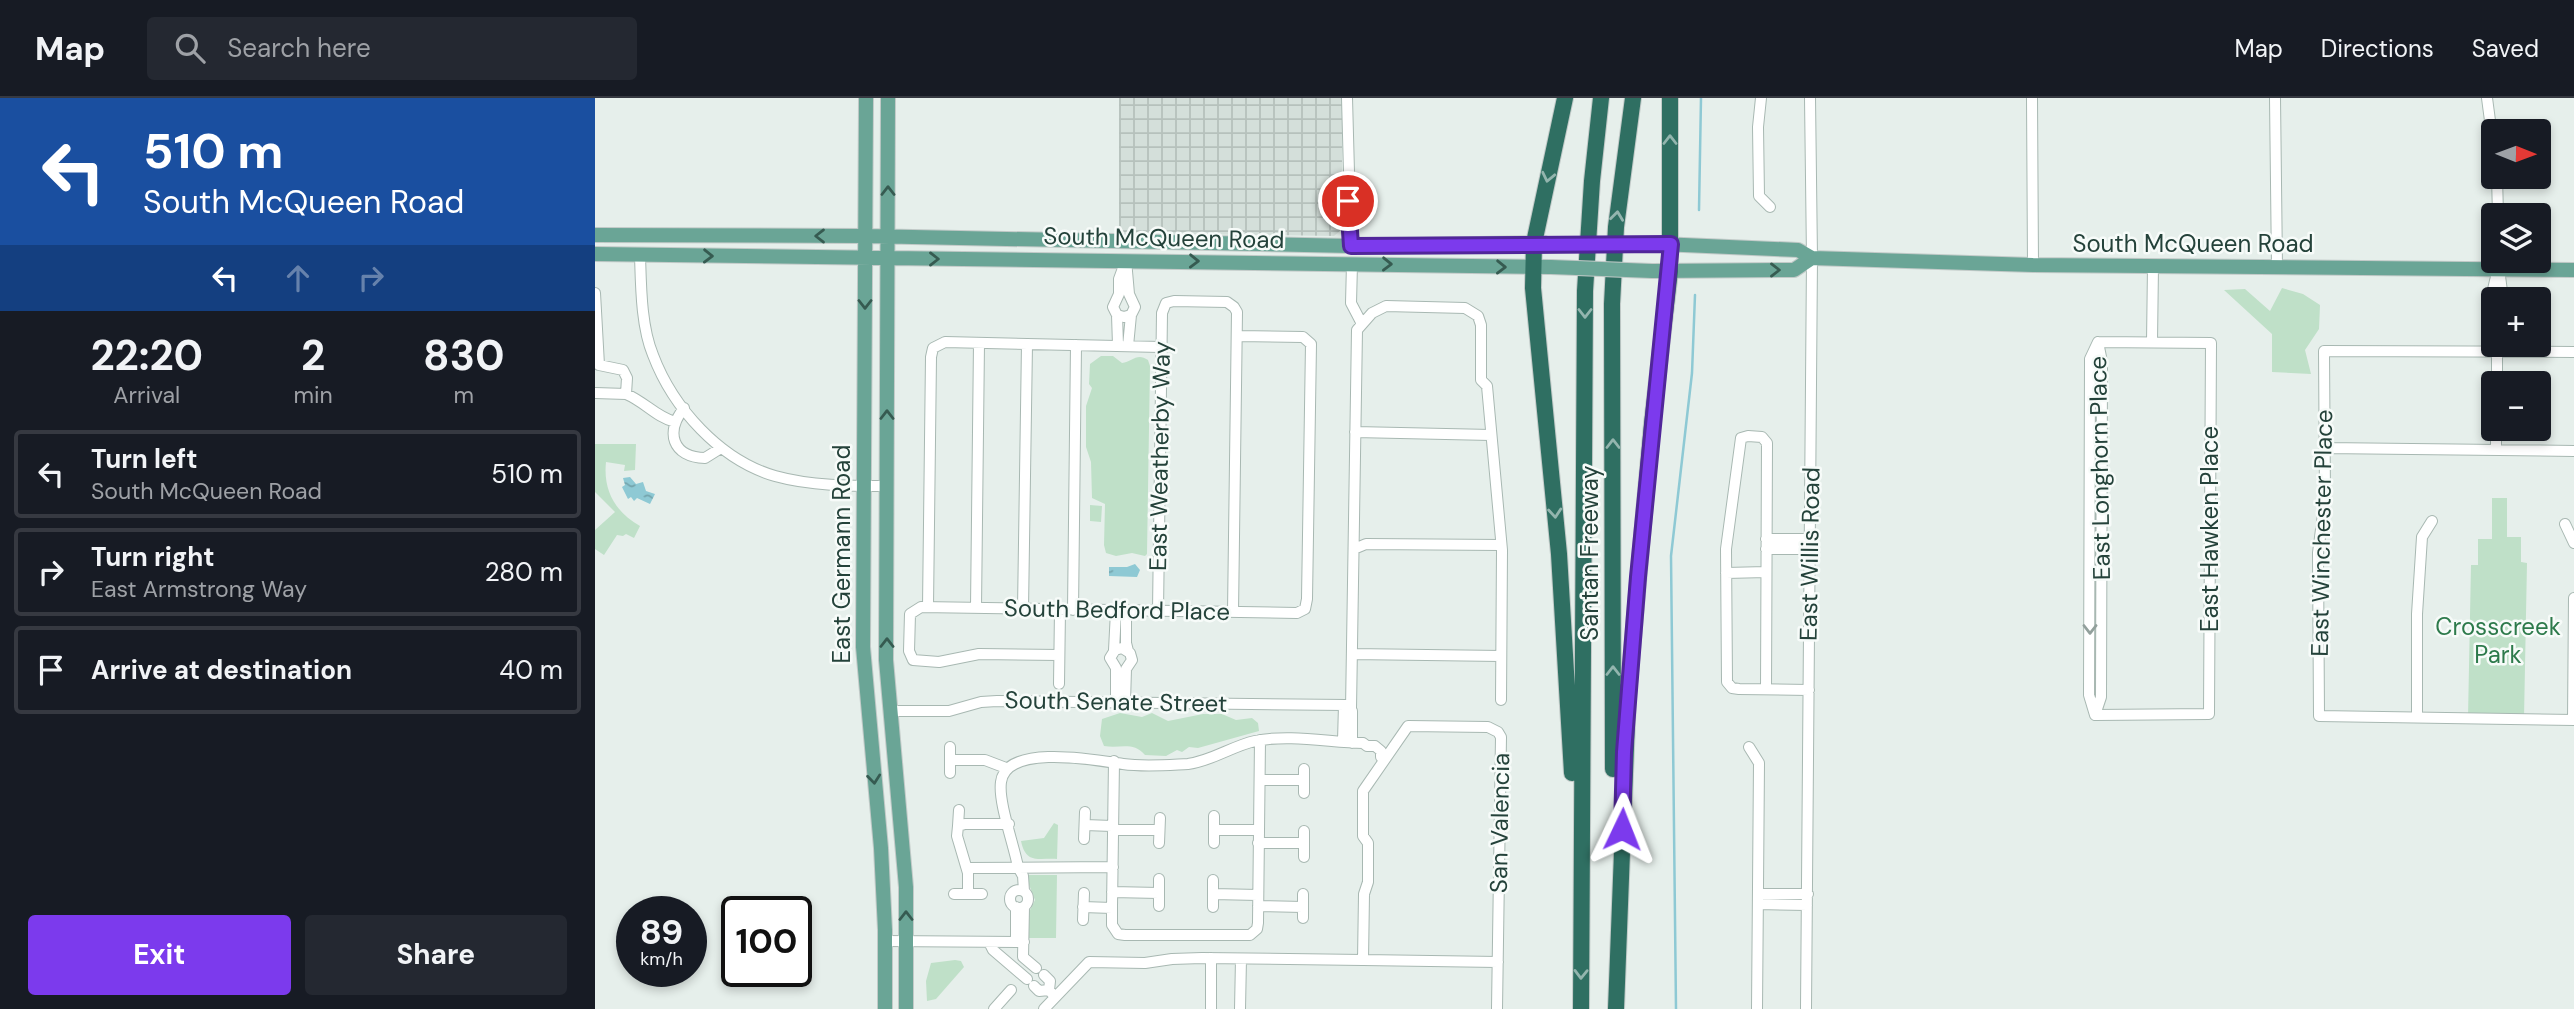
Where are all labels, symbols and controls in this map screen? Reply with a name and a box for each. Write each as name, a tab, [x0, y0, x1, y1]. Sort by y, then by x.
search box	[147, 17, 637, 80]
text: Map	[35, 27, 105, 70]
icon: search	[171, 29, 209, 67]
text: Search here	[227, 31, 371, 65]
text: Map	[2235, 33, 2283, 64]
text: Directions	[2321, 33, 2434, 64]
text: Saved	[2472, 33, 2539, 64]
text: 510 m	[143, 119, 283, 183]
north arrow	[2481, 119, 2551, 189]
map controls	[2481, 119, 2551, 441]
icon: left	[28, 126, 119, 217]
one-way arrow	[1662, 134, 1678, 145]
pin	[1318, 171, 1378, 231]
one-way arrow	[1542, 171, 1557, 183]
text: South McQueen Road	[143, 181, 464, 223]
icon: arrive	[1329, 182, 1367, 220]
one-way arrow	[880, 185, 896, 195]
button: layers	[2481, 203, 2551, 273]
one-way arrow	[1609, 211, 1624, 222]
street label: South McQueen Road	[1043, 220, 1285, 255]
one-way arrow	[814, 228, 824, 244]
street label: South McQueen Road	[2072, 228, 2314, 259]
one-way arrow	[703, 248, 714, 263]
one-way arrow	[929, 251, 940, 267]
one-way arrow	[1189, 253, 1200, 269]
one-way arrow	[1382, 257, 1393, 272]
icon: left	[206, 259, 244, 297]
icon: ahead	[279, 259, 317, 297]
icon: right	[352, 259, 390, 297]
one-way arrow	[1497, 259, 1507, 275]
one-way arrow	[1771, 262, 1781, 278]
button: +	[2481, 287, 2551, 357]
one-way arrow	[857, 299, 873, 310]
one-way arrow	[1577, 308, 1593, 318]
text: 22:20	[90, 328, 203, 383]
text: 2	[301, 328, 325, 383]
text: 830	[423, 328, 505, 383]
street label: East Weatherby Way	[1142, 341, 1177, 571]
street label: East Longhorn Place	[2082, 356, 2117, 580]
button: −	[2481, 371, 2551, 441]
text: Arrival	[113, 380, 180, 410]
text: min	[294, 380, 333, 410]
text: m	[454, 380, 474, 410]
one-way arrow	[879, 409, 895, 420]
street label: East Winchester Place	[2304, 409, 2339, 657]
street label: East Hawken Place	[2194, 426, 2225, 632]
one-way arrow	[1605, 438, 1621, 449]
text: Turn left	[91, 442, 198, 476]
street label: East Germann Road	[826, 445, 857, 663]
icon: left	[32, 455, 70, 493]
text: 510 m	[491, 457, 563, 491]
street label: Santan Freeway	[1574, 465, 1605, 641]
street label: East Willis Road	[1792, 467, 1827, 641]
text: South McQueen Road	[91, 476, 322, 506]
one-way arrow	[1547, 508, 1562, 519]
text: Turn right	[91, 540, 215, 574]
icon: right	[32, 553, 70, 591]
text: 280 m	[485, 555, 563, 589]
text: East Armstrong Way	[91, 574, 307, 604]
street label: South Bedford Place	[1004, 592, 1230, 627]
park label: Crosscreek Park	[2435, 611, 2561, 670]
one-way arrow	[2082, 625, 2098, 635]
one-way arrow	[879, 637, 895, 647]
icon: arrive	[32, 651, 70, 689]
text: Arrive at destination	[91, 653, 352, 687]
text: 40 m	[499, 653, 563, 687]
one-way arrow	[1605, 666, 1621, 676]
street label: South Senate Street	[1004, 684, 1228, 719]
street label: San Valencia	[1483, 753, 1516, 893]
one-way arrow	[866, 773, 881, 784]
position arrow	[1585, 792, 1659, 866]
speed limit sign: 100	[721, 896, 812, 987]
text: 89	[640, 909, 683, 955]
one-way arrow	[898, 911, 914, 921]
button: Exit	[28, 915, 291, 995]
button: Share	[305, 915, 567, 995]
text: km/h	[640, 947, 683, 971]
one-way arrow	[1574, 969, 1589, 980]

